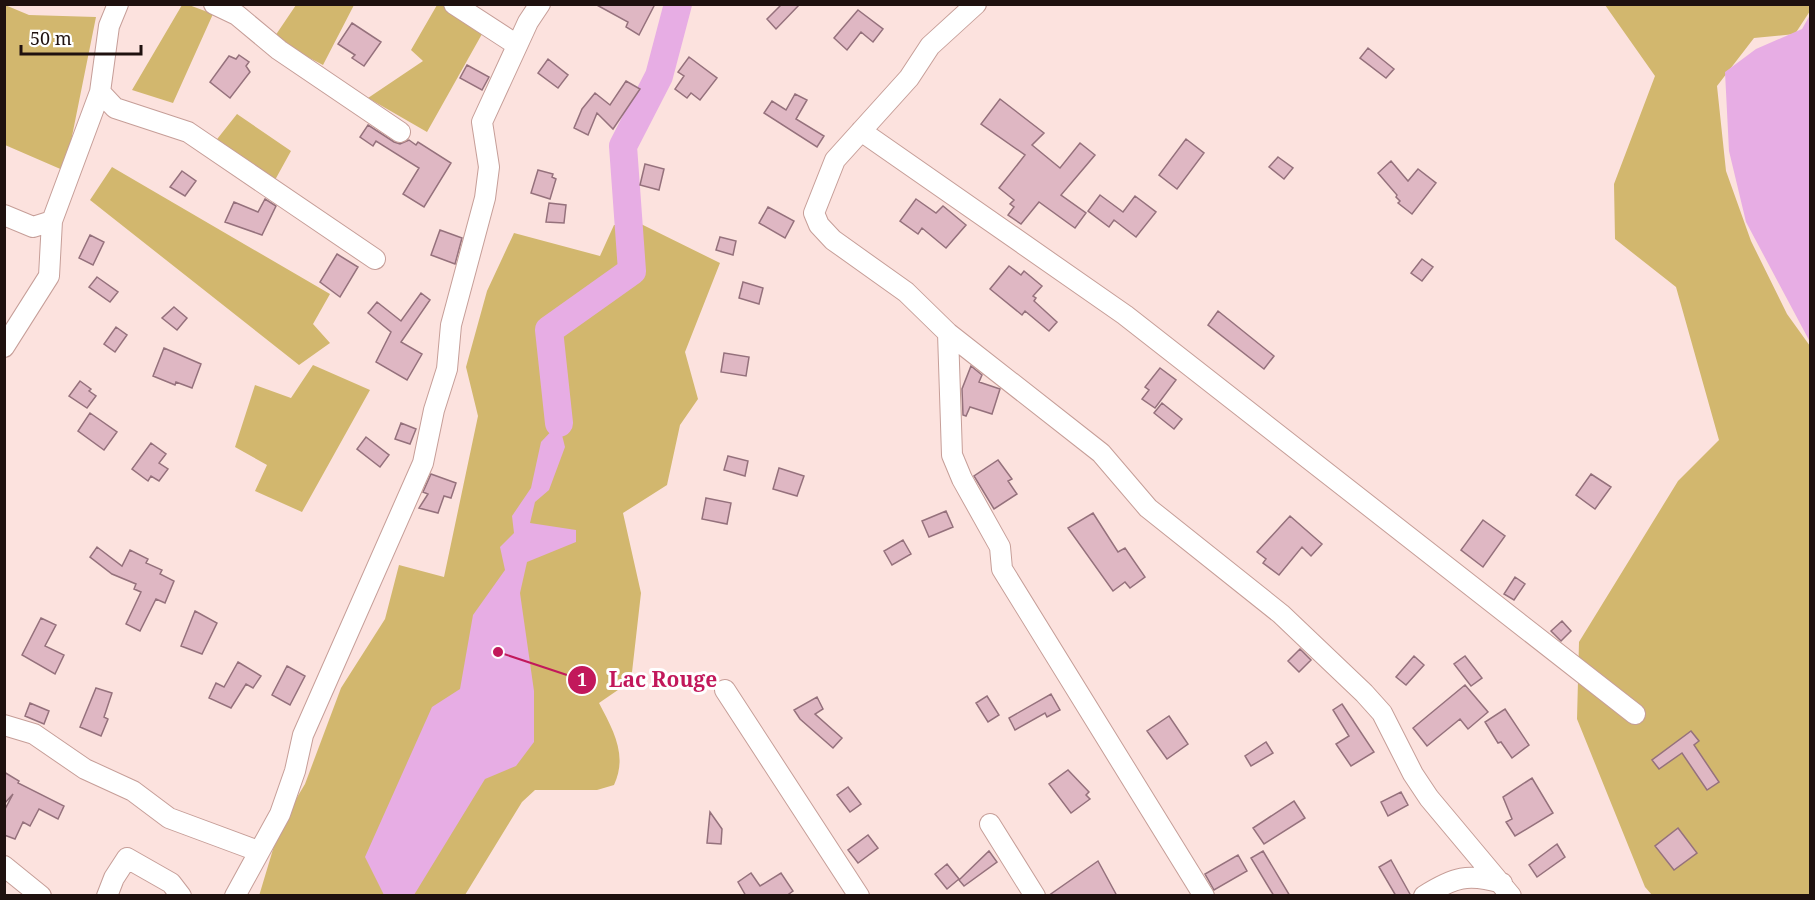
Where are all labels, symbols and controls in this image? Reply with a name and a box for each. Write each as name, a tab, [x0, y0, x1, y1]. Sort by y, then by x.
scale bar	[21, 18, 141, 56]
text: 50 m	[30, 26, 72, 50]
callout: Lac Rouge	[567, 660, 729, 699]
text: Lac Rouge	[609, 665, 717, 693]
text: 1	[577, 667, 587, 691]

